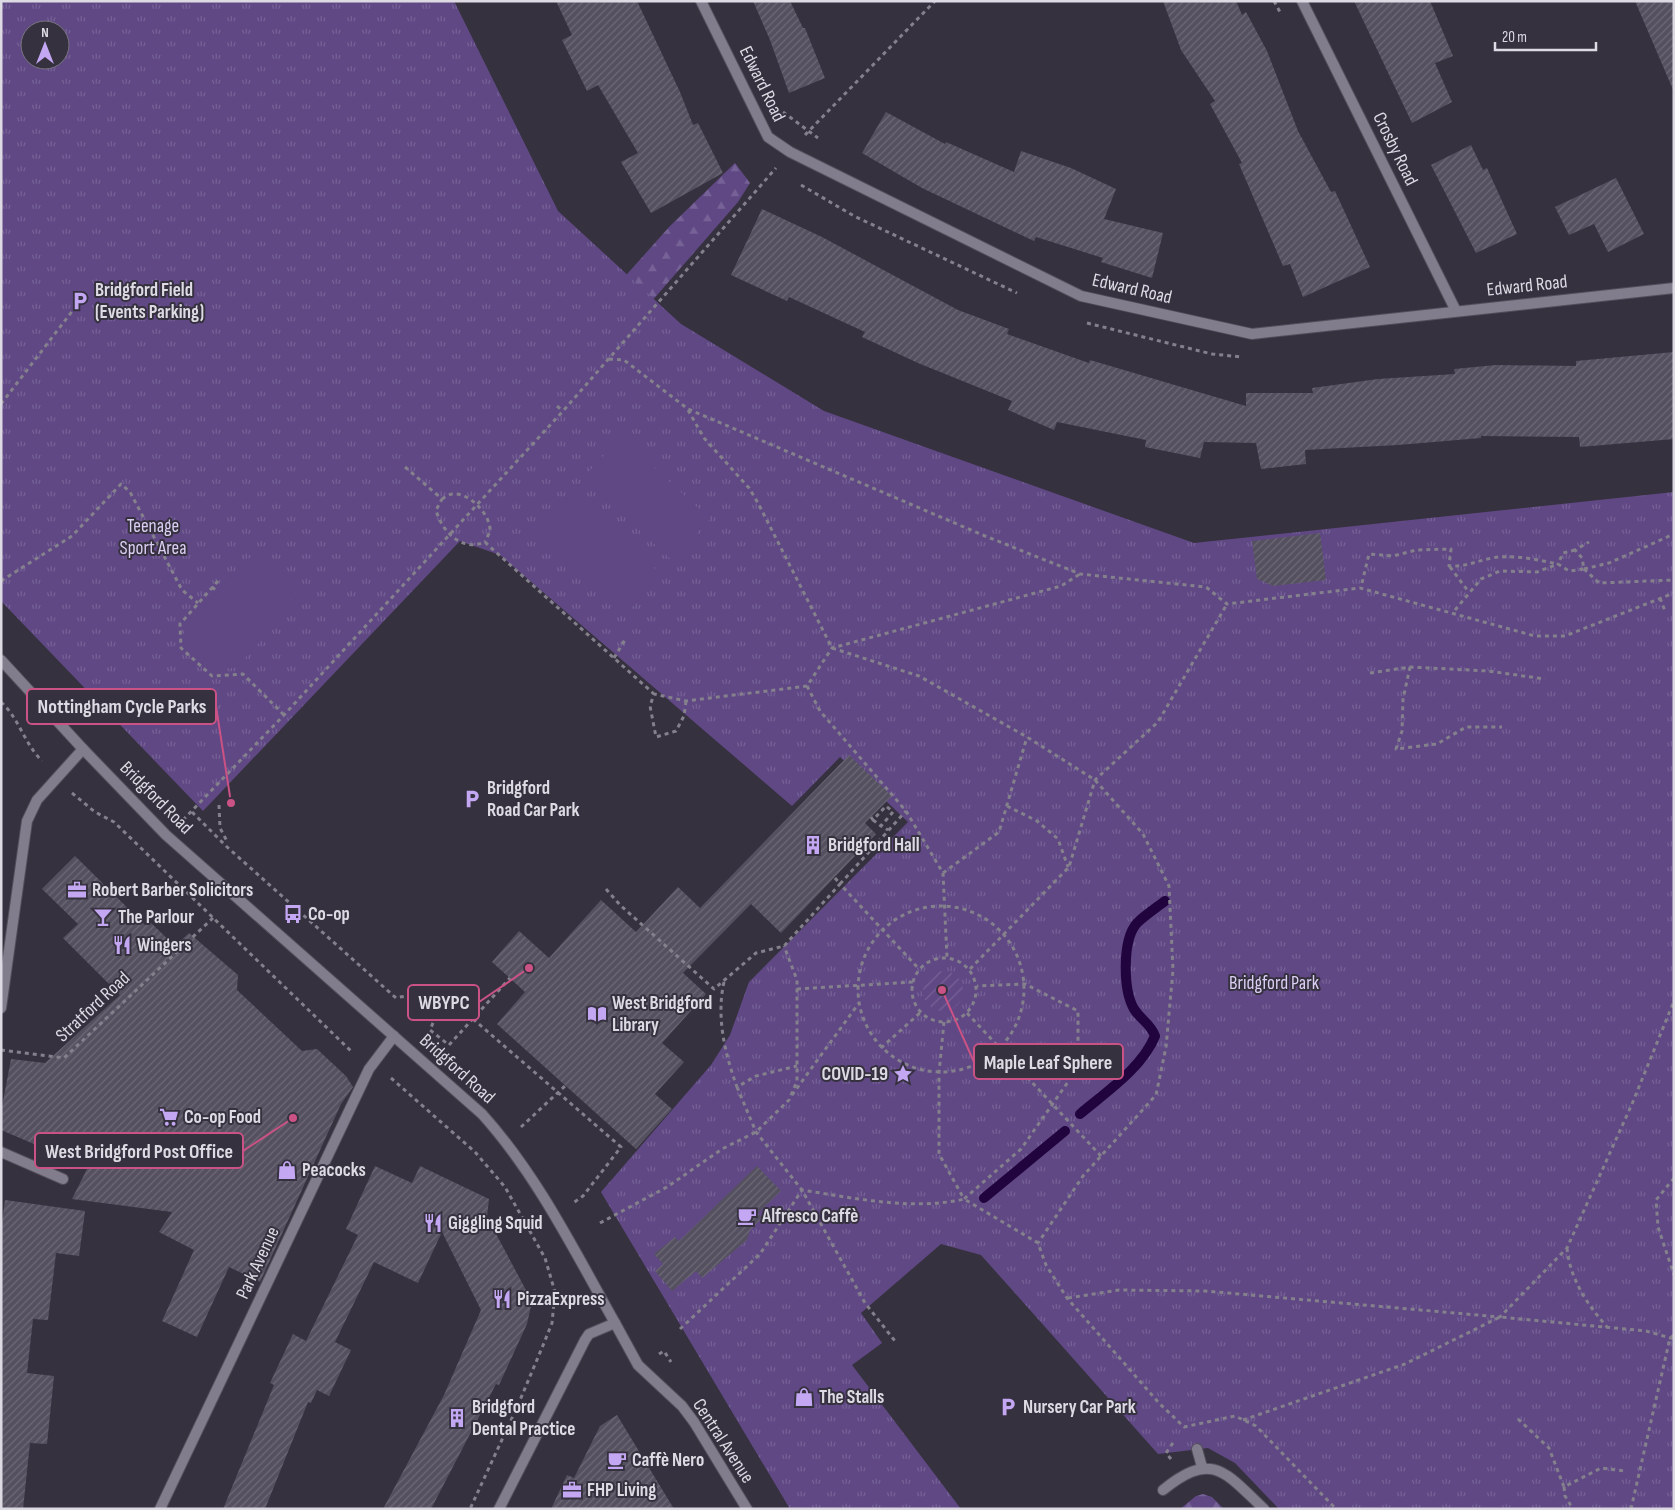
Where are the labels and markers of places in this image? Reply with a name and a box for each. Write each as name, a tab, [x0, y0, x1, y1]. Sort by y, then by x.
place label: Bridgford Field (Events Parking)	[95, 279, 204, 324]
parking icon: Bridgford Field (Events Parking)	[69, 290, 91, 312]
callout: Nottingham Cycle Parks	[27, 689, 216, 724]
place label: Bridgford Road Car Park	[487, 777, 580, 822]
parking icon: Bridgford Road Car Park	[461, 788, 483, 810]
building icon: Bridgford Hall	[802, 834, 824, 856]
place label: Bridgford Hall	[828, 834, 920, 857]
office icon: Robert Barber Solicitors	[66, 879, 88, 901]
place label: Robert Barber Solicitors	[92, 879, 253, 902]
bus stop icon: Co-op	[282, 903, 304, 925]
place label: Co-op	[308, 903, 350, 926]
bar icon: The Parlour	[92, 906, 114, 928]
place label: The Parlour	[118, 906, 194, 929]
restaurant icon: Wingers	[111, 934, 133, 956]
place label: Wingers	[137, 934, 192, 957]
callout: WBYPC	[408, 985, 479, 1020]
place label: West Bridgford Library	[612, 992, 712, 1037]
library icon: West Bridgford Library	[586, 1003, 608, 1025]
callout: Maple Leaf Sphere	[974, 1044, 1123, 1079]
place label: COVID-19	[822, 1063, 888, 1086]
place icon: COVID-19	[892, 1063, 914, 1085]
supermarket icon: Co-op Food	[158, 1106, 180, 1128]
place label: Co-op Food	[184, 1106, 261, 1129]
callout: West Bridgford Post Office	[35, 1133, 243, 1168]
shop icon: Peacocks	[276, 1159, 298, 1181]
place label: Peacocks	[302, 1159, 366, 1182]
cafe icon: Alfresco Caffè	[736, 1205, 758, 1227]
place label: Alfresco Caffè	[761, 1205, 858, 1228]
restaurant icon: Giggling Squid	[422, 1212, 444, 1234]
place label: Giggling Squid	[448, 1212, 543, 1235]
restaurant icon: PizzaExpress	[491, 1288, 513, 1310]
place label: PizzaExpress	[517, 1288, 604, 1311]
shop icon: The Stalls	[793, 1386, 815, 1408]
place label: The Stalls	[819, 1386, 884, 1409]
place label: Bridgford Dental Practice	[472, 1396, 575, 1441]
parking icon: Nursery Car Park	[997, 1396, 1019, 1418]
place label: Nursery Car Park	[1023, 1396, 1136, 1419]
building icon: Bridgford Dental Practice	[446, 1407, 468, 1429]
cafe icon: Caffè Nero	[606, 1449, 628, 1471]
place label: Caffè Nero	[632, 1449, 704, 1472]
office icon: FHP Living	[561, 1479, 583, 1501]
place label: FHP Living	[587, 1479, 656, 1502]

